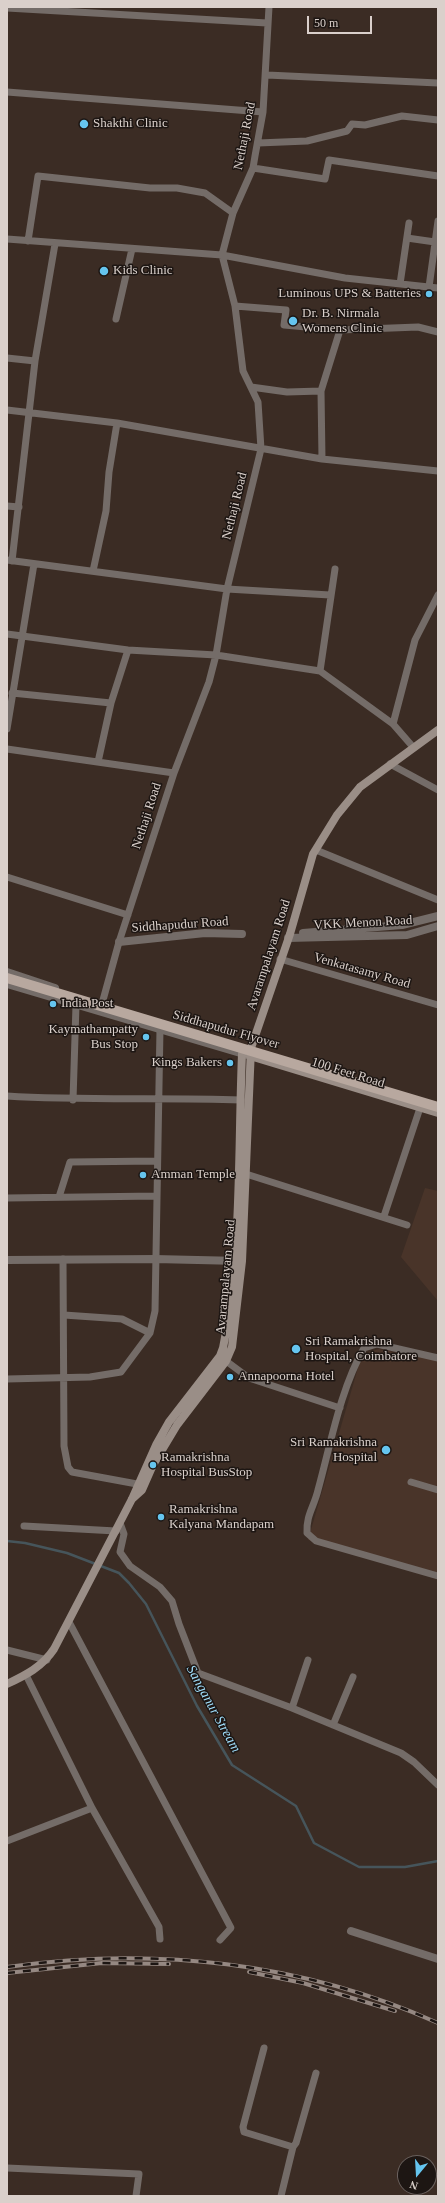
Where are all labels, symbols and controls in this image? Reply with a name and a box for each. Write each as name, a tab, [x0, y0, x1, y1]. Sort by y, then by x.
scale bar	[309, 8, 374, 34]
text: 50 m	[314, 16, 338, 30]
street label: Nethaji Road	[231, 101, 259, 171]
place label: Shakthi Clinic	[93, 116, 168, 132]
marker: Shakthi Clinic	[78, 118, 90, 130]
place label: Kids Clinic	[113, 263, 173, 279]
marker: Kids Clinic	[98, 265, 110, 277]
place label: Luminous UPS & Batteries	[278, 286, 421, 302]
marker: Luminous UPS & Batteries	[424, 289, 434, 299]
place label: Dr. B. Nirmala Womens Clinic	[302, 306, 382, 337]
marker: Dr. B. Nirmala Womens Clinic	[287, 315, 299, 327]
street label: Nethaji Road	[219, 471, 251, 541]
street label: Nethaji Road	[129, 781, 165, 851]
street label: Avarampalayam Road	[244, 898, 294, 1012]
street label: VKK Menon Road	[313, 913, 413, 933]
street label: Siddhapudur Road	[131, 914, 229, 936]
street label: Venkatasamy Road	[312, 950, 412, 992]
place label: India Post	[61, 996, 113, 1012]
marker: India Post	[48, 999, 58, 1009]
street label: Siddhapudur Flyover	[171, 1007, 281, 1053]
place label: Kaymathampatty Bus Stop	[48, 1022, 138, 1053]
marker: Kaymathampatty Bus Stop	[141, 1032, 151, 1042]
street label: 100 Feet Road	[309, 1054, 387, 1092]
place label: Kings Bakers	[152, 1055, 222, 1071]
marker: Kings Bakers	[225, 1058, 235, 1068]
place label: Amman Temple	[151, 1167, 235, 1183]
marker: Amman Temple	[138, 1170, 148, 1180]
street label: Avarampalayam Road	[213, 1219, 239, 1335]
place label: Sri Ramakrishna Hospital, Coimbatore	[305, 1334, 417, 1365]
marker: Sri Ramakrishna Hospital, Coimbatore	[290, 1343, 302, 1355]
place label: Annapoorna Hotel	[238, 1369, 334, 1385]
marker: Annapoorna Hotel	[225, 1372, 235, 1382]
place label: Sri Ramakrishna Hospital	[290, 1435, 377, 1466]
marker: Sri Ramakrishna Hospital	[380, 1444, 392, 1456]
place label: Ramakrishna Hospital BusStop	[161, 1450, 252, 1481]
marker: Ramakrishna Hospital BusStop	[148, 1460, 158, 1470]
place label: Ramakrishna Kalyana Mandapam	[169, 1502, 274, 1533]
marker: Ramakrishna Kalyana Mandapam	[156, 1512, 166, 1522]
water label: Sanganur Stream	[182, 1662, 244, 1756]
north arrow	[397, 2155, 437, 2195]
text: N	[408, 2179, 419, 2192]

